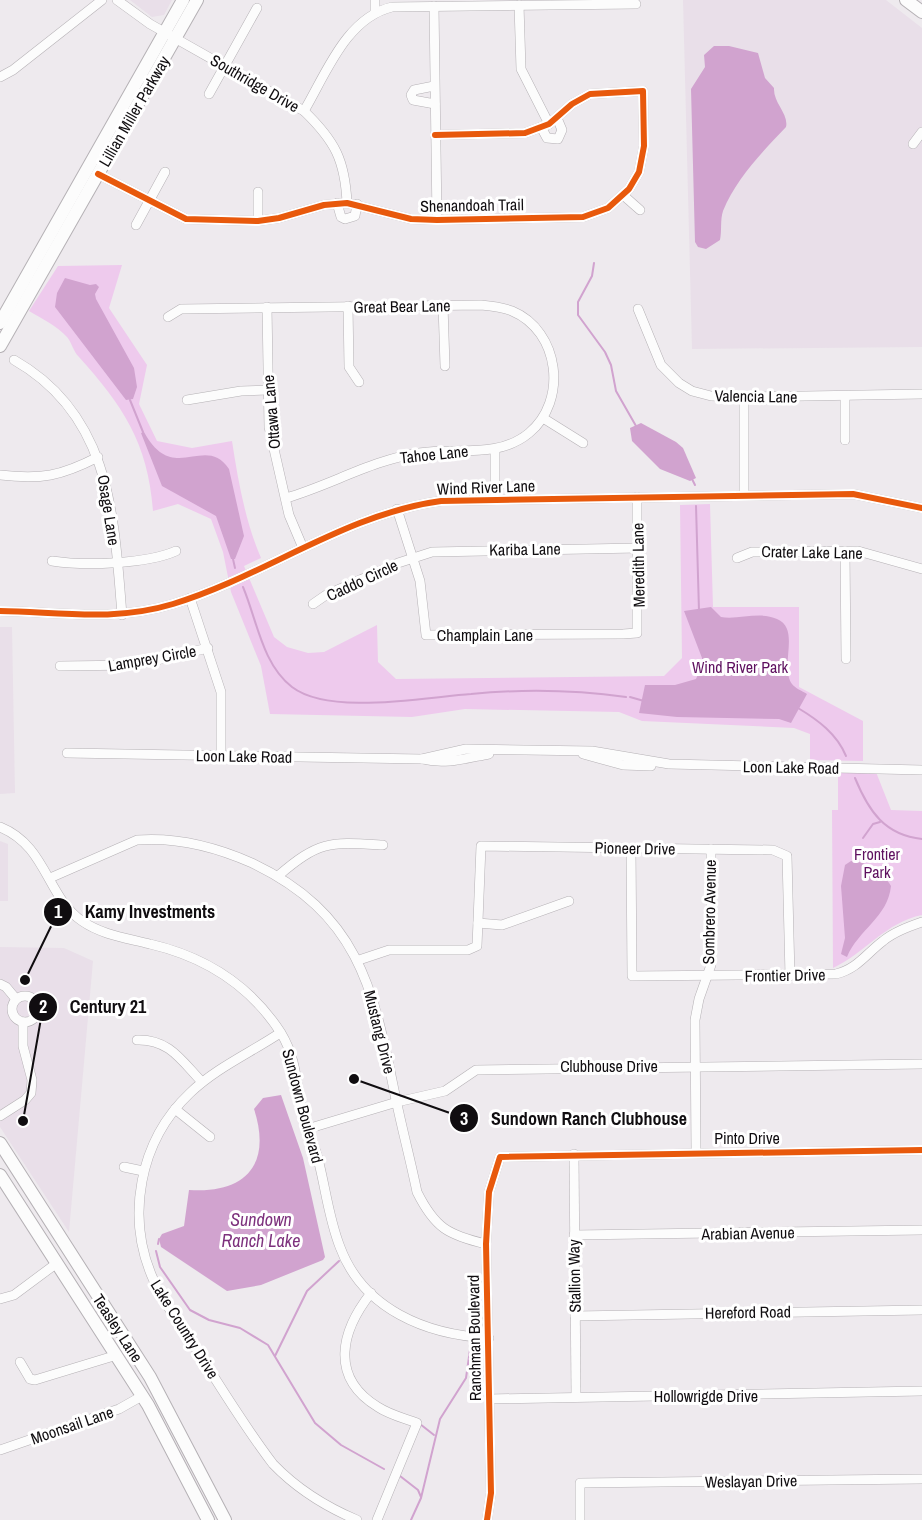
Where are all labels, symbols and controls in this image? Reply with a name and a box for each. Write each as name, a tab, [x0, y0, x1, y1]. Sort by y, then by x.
street label: Southridge Drive	[207, 49, 303, 117]
street label: Lillian Miller Parkway	[93, 51, 175, 170]
street label: Shenandoah Trail	[420, 193, 524, 217]
street label: Great Bear Lane	[353, 294, 451, 318]
street label: Ottawa Lane	[257, 374, 285, 450]
street label: Valencia Lane	[714, 384, 798, 408]
street label: Tahoe Lane	[399, 439, 469, 469]
street label: Osage Lane	[93, 473, 125, 547]
street label: Wind River Lane	[436, 474, 536, 500]
street label: Meredith Lane	[626, 523, 650, 607]
street label: Kariba Lane	[489, 537, 561, 561]
street label: Crater Lake Lane	[761, 540, 863, 564]
street label: Caddo Circle	[323, 554, 401, 606]
street label: Champlain Lane	[437, 624, 533, 646]
street label: Lamprey Circle	[106, 639, 198, 677]
park label: Wind River Park	[692, 656, 789, 678]
street label: Loon Lake Road	[196, 744, 292, 768]
street label: Loon Lake Road	[743, 755, 839, 779]
street label: Pioneer Drive	[594, 836, 676, 860]
park label: Frontier Park	[854, 843, 901, 883]
street label: Sombrero Avenue	[697, 859, 721, 965]
callout: Kamy Investments	[43, 894, 228, 930]
text: 1	[54, 899, 63, 924]
text: Kamy Investments	[85, 899, 215, 924]
street label: Frontier Drive	[744, 963, 826, 987]
street label: Mustang Drive	[359, 988, 401, 1076]
callout: Century 21	[28, 989, 158, 1025]
text: 2	[39, 994, 47, 1019]
text: Century 21	[70, 994, 147, 1019]
street label: Sundown Boulevard	[277, 1046, 329, 1166]
street label: Clubhouse Drive	[560, 1055, 658, 1077]
callout: Sundown Ranch Clubhouse	[449, 1100, 699, 1136]
text: 3	[460, 1106, 468, 1131]
text: Sundown Ranch Clubhouse	[491, 1106, 687, 1131]
street label: Pinto Drive	[714, 1127, 780, 1149]
water label: Sundown Ranch Lake	[222, 1207, 300, 1253]
street label: Arabian Avenue	[700, 1221, 795, 1245]
street label: Stallion Way	[562, 1239, 586, 1313]
street label: Lake Country Drive	[146, 1275, 224, 1383]
street label: Ranchman Boulevard	[462, 1275, 486, 1401]
street label: Teasley Lane	[88, 1290, 148, 1366]
street label: Hereford Road	[705, 1300, 791, 1324]
street label: Hollowrigde Drive	[654, 1385, 758, 1407]
street label: Moonsail Lane	[28, 1401, 116, 1449]
street label: Weslayan Drive	[705, 1469, 797, 1493]

